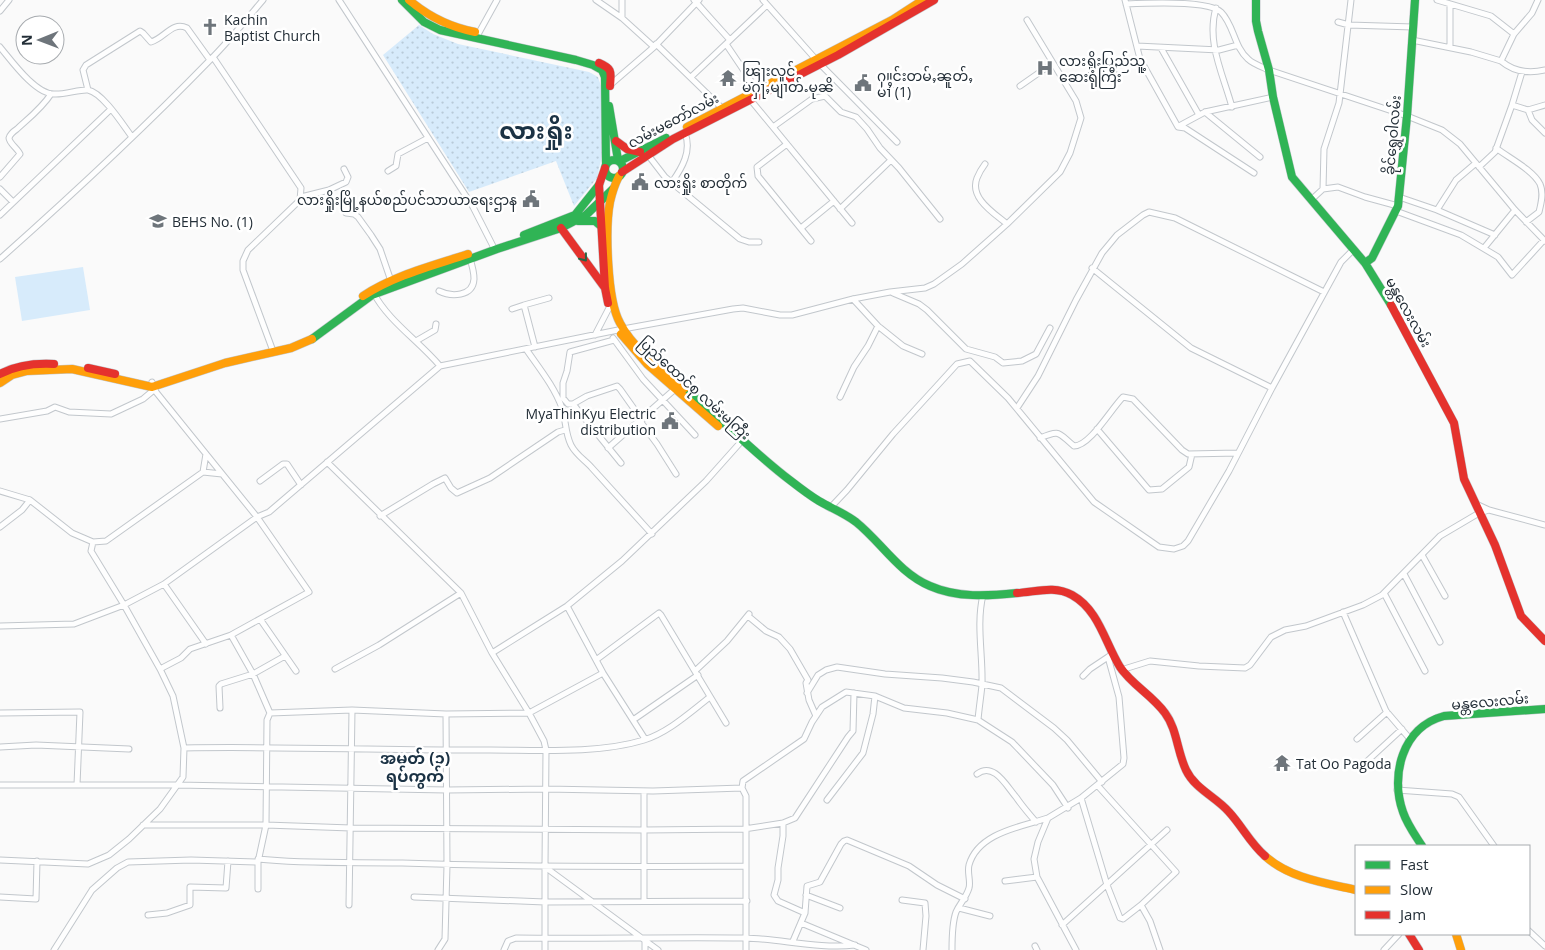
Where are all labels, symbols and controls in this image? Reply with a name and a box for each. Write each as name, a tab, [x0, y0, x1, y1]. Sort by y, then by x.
place label: Kachin Baptist Church	[224, 10, 320, 45]
north arrow	[15, 15, 65, 65]
church icon: Kachin Baptist Church	[200, 17, 220, 37]
text: N	[17, 34, 36, 46]
place label: လားရှိုးပြည်သူ့ ဆေးရုံကြီး	[1059, 51, 1146, 89]
hospital icon: လားရှိုးပြည်သူ့ ဆေးရုံကြီး	[1035, 58, 1055, 78]
place label: ၽြႃးလူင် မႁႃႇမျၢတ်ႉမုၼိ	[742, 61, 834, 99]
place label: ႁူင်းတမ်ႇၼူတ်ႇ မၢႆ (1)	[877, 66, 973, 101]
temple icon: ၽြႃးလူင် မႁႃႇမျၢတ်ႉမုၼိ	[718, 68, 738, 88]
public building icon: ႁူင်းတမ်ႇၼူတ်ႇ မၢႆ (1)	[853, 73, 873, 93]
street label: လမ်းမတော်လမ်း	[624, 88, 722, 152]
street label: ခိုင်ရွှေဝါလမ်း	[1379, 94, 1408, 176]
district label: လားရှိုး	[499, 113, 573, 150]
public building icon: လားရှိုး စာတိုက်	[630, 172, 650, 192]
place label: လားရှိုး စာတိုက်	[654, 173, 747, 195]
public building icon: လားရှိုးမြို့နယ်စည်ပင်သာယာရေးဌာန	[521, 189, 541, 209]
place label: လားရှိုးမြို့နယ်စည်ပင်သာယာရေးဌာန	[297, 190, 517, 212]
school or university icon: BEHS No. (1)	[148, 211, 168, 231]
place label: BEHS No. (1)	[172, 212, 253, 231]
one-way arrow	[578, 252, 586, 261]
street label: မန္တလေးလမ်း	[1379, 273, 1436, 352]
street label: ပြည်ထောင်စု လမ်းမကြီး	[633, 333, 755, 446]
place label: MyaThinKyu Electric distribution	[526, 404, 656, 439]
public building icon: MyaThinKyu Electric distribution	[660, 411, 680, 431]
street label: မန္တလေးလမ်း	[1451, 688, 1530, 717]
district label: အမှတ် (၁) ရပ်ကွက်	[380, 747, 450, 790]
temple icon: Tat Oo Pagoda	[1272, 753, 1292, 773]
place label: Tat Oo Pagoda	[1296, 754, 1392, 773]
legend	[1355, 845, 1530, 935]
text: Fast	[1400, 854, 1429, 874]
text: Slow	[1400, 879, 1433, 899]
text: Jam	[1398, 904, 1426, 924]

